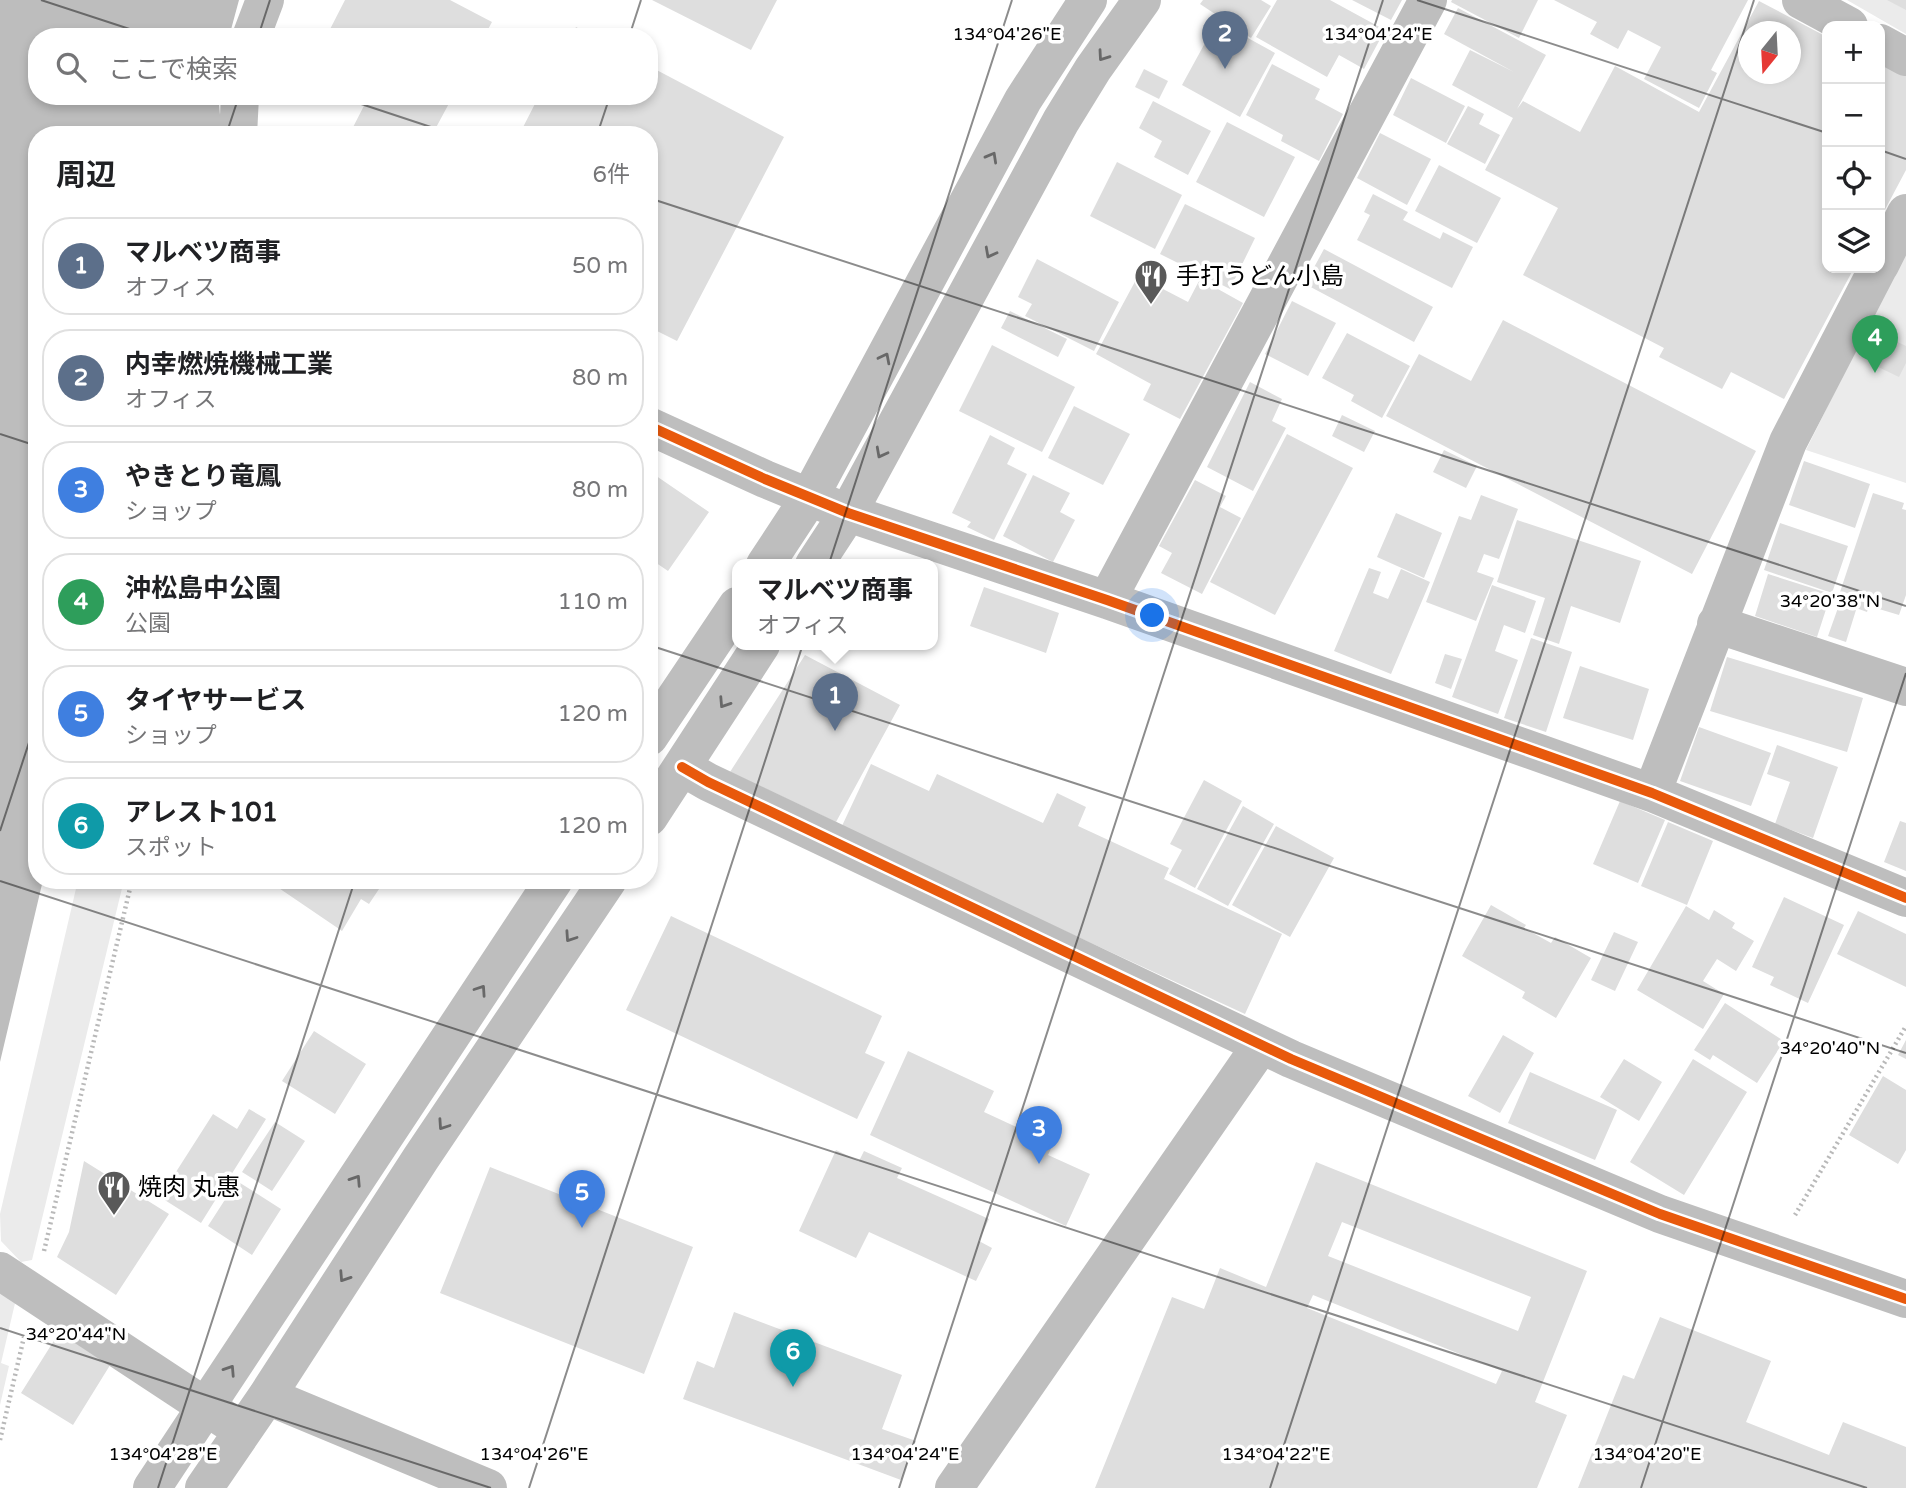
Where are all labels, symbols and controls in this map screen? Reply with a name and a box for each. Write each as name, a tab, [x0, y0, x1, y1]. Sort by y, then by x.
pin: 2	[1202, 11, 1248, 69]
north arrow	[1738, 21, 1801, 84]
map controls	[1822, 21, 1885, 273]
button: +	[1822, 21, 1885, 84]
text: 134°04'26"E	[953, 23, 1061, 45]
text: 134°04'24"E	[1324, 23, 1432, 45]
search box	[28, 28, 658, 105]
icon: search	[52, 48, 90, 86]
one-way arrow	[1098, 48, 1111, 61]
text: ここで検索	[108, 54, 238, 85]
button: −	[1822, 84, 1885, 147]
button: locate	[1822, 147, 1885, 210]
one-way arrow	[984, 152, 997, 164]
text: 周辺	[56, 157, 116, 194]
text: 6件	[593, 161, 630, 189]
button: layers	[1822, 210, 1885, 273]
text: マルベツ商事	[125, 237, 281, 268]
one-way arrow	[985, 246, 999, 258]
text: 1	[74, 252, 88, 280]
text: 50 m	[572, 252, 628, 280]
restaurant icon: 手打うどん小島	[1132, 257, 1170, 306]
place label: 手打うどん小島	[1176, 262, 1344, 291]
text: オフィス	[125, 274, 217, 302]
pin: 4	[1852, 315, 1898, 373]
text: 内幸燃焼機械工業	[125, 349, 333, 380]
one-way arrow	[876, 352, 890, 365]
text: 2	[74, 364, 88, 392]
text: 80 m	[572, 364, 628, 392]
text: オフィス	[125, 386, 217, 414]
one-way arrow	[875, 445, 889, 458]
text: やきとり竜鳳	[125, 461, 281, 492]
text: 3	[74, 476, 88, 504]
text: 80 m	[572, 476, 628, 504]
text: ショップ	[125, 498, 217, 526]
popup	[732, 559, 938, 650]
text: 沖松島中公園	[125, 573, 281, 604]
text: マルベツ商事	[757, 575, 913, 606]
text: 4	[74, 588, 88, 616]
text: 110 m	[558, 588, 628, 616]
text: 34°20'38"N	[1780, 590, 1880, 612]
your location	[1135, 598, 1169, 632]
text: 公園	[125, 610, 171, 638]
text: オフィス	[757, 612, 849, 640]
pin: 1	[812, 673, 858, 731]
text: タイヤサービス	[125, 685, 306, 716]
one-way arrow	[719, 695, 732, 708]
text: 5	[74, 700, 88, 728]
text: 120 m	[558, 700, 628, 728]
text: ショップ	[125, 722, 217, 750]
text: アレスト101	[125, 797, 278, 828]
text: 6	[74, 812, 88, 840]
text: 120 m	[558, 812, 628, 840]
text: スポット	[125, 834, 217, 862]
one-way arrow	[566, 929, 578, 942]
one-way arrow	[473, 985, 485, 998]
text: 34°20'40"N	[1780, 1037, 1880, 1059]
pin: 3	[1016, 1106, 1062, 1164]
one-way arrow	[438, 1118, 451, 1131]
restaurant icon: 焼肉 丸惠	[95, 1168, 133, 1217]
pin: 5	[559, 1170, 605, 1228]
place label: 焼肉 丸惠	[138, 1173, 240, 1202]
one-way arrow	[347, 1174, 360, 1187]
one-way arrow	[340, 1269, 352, 1282]
text: 34°20'44"N	[26, 1323, 126, 1345]
pin: 6	[770, 1329, 816, 1387]
one-way arrow	[222, 1364, 235, 1377]
text: 134°04'28"E	[109, 1443, 217, 1465]
text: 134°04'26"E	[480, 1443, 588, 1465]
text: 134°04'24"E	[851, 1443, 959, 1465]
text: 134°04'22"E	[1222, 1443, 1330, 1465]
text: 134°04'20"E	[1593, 1443, 1701, 1465]

